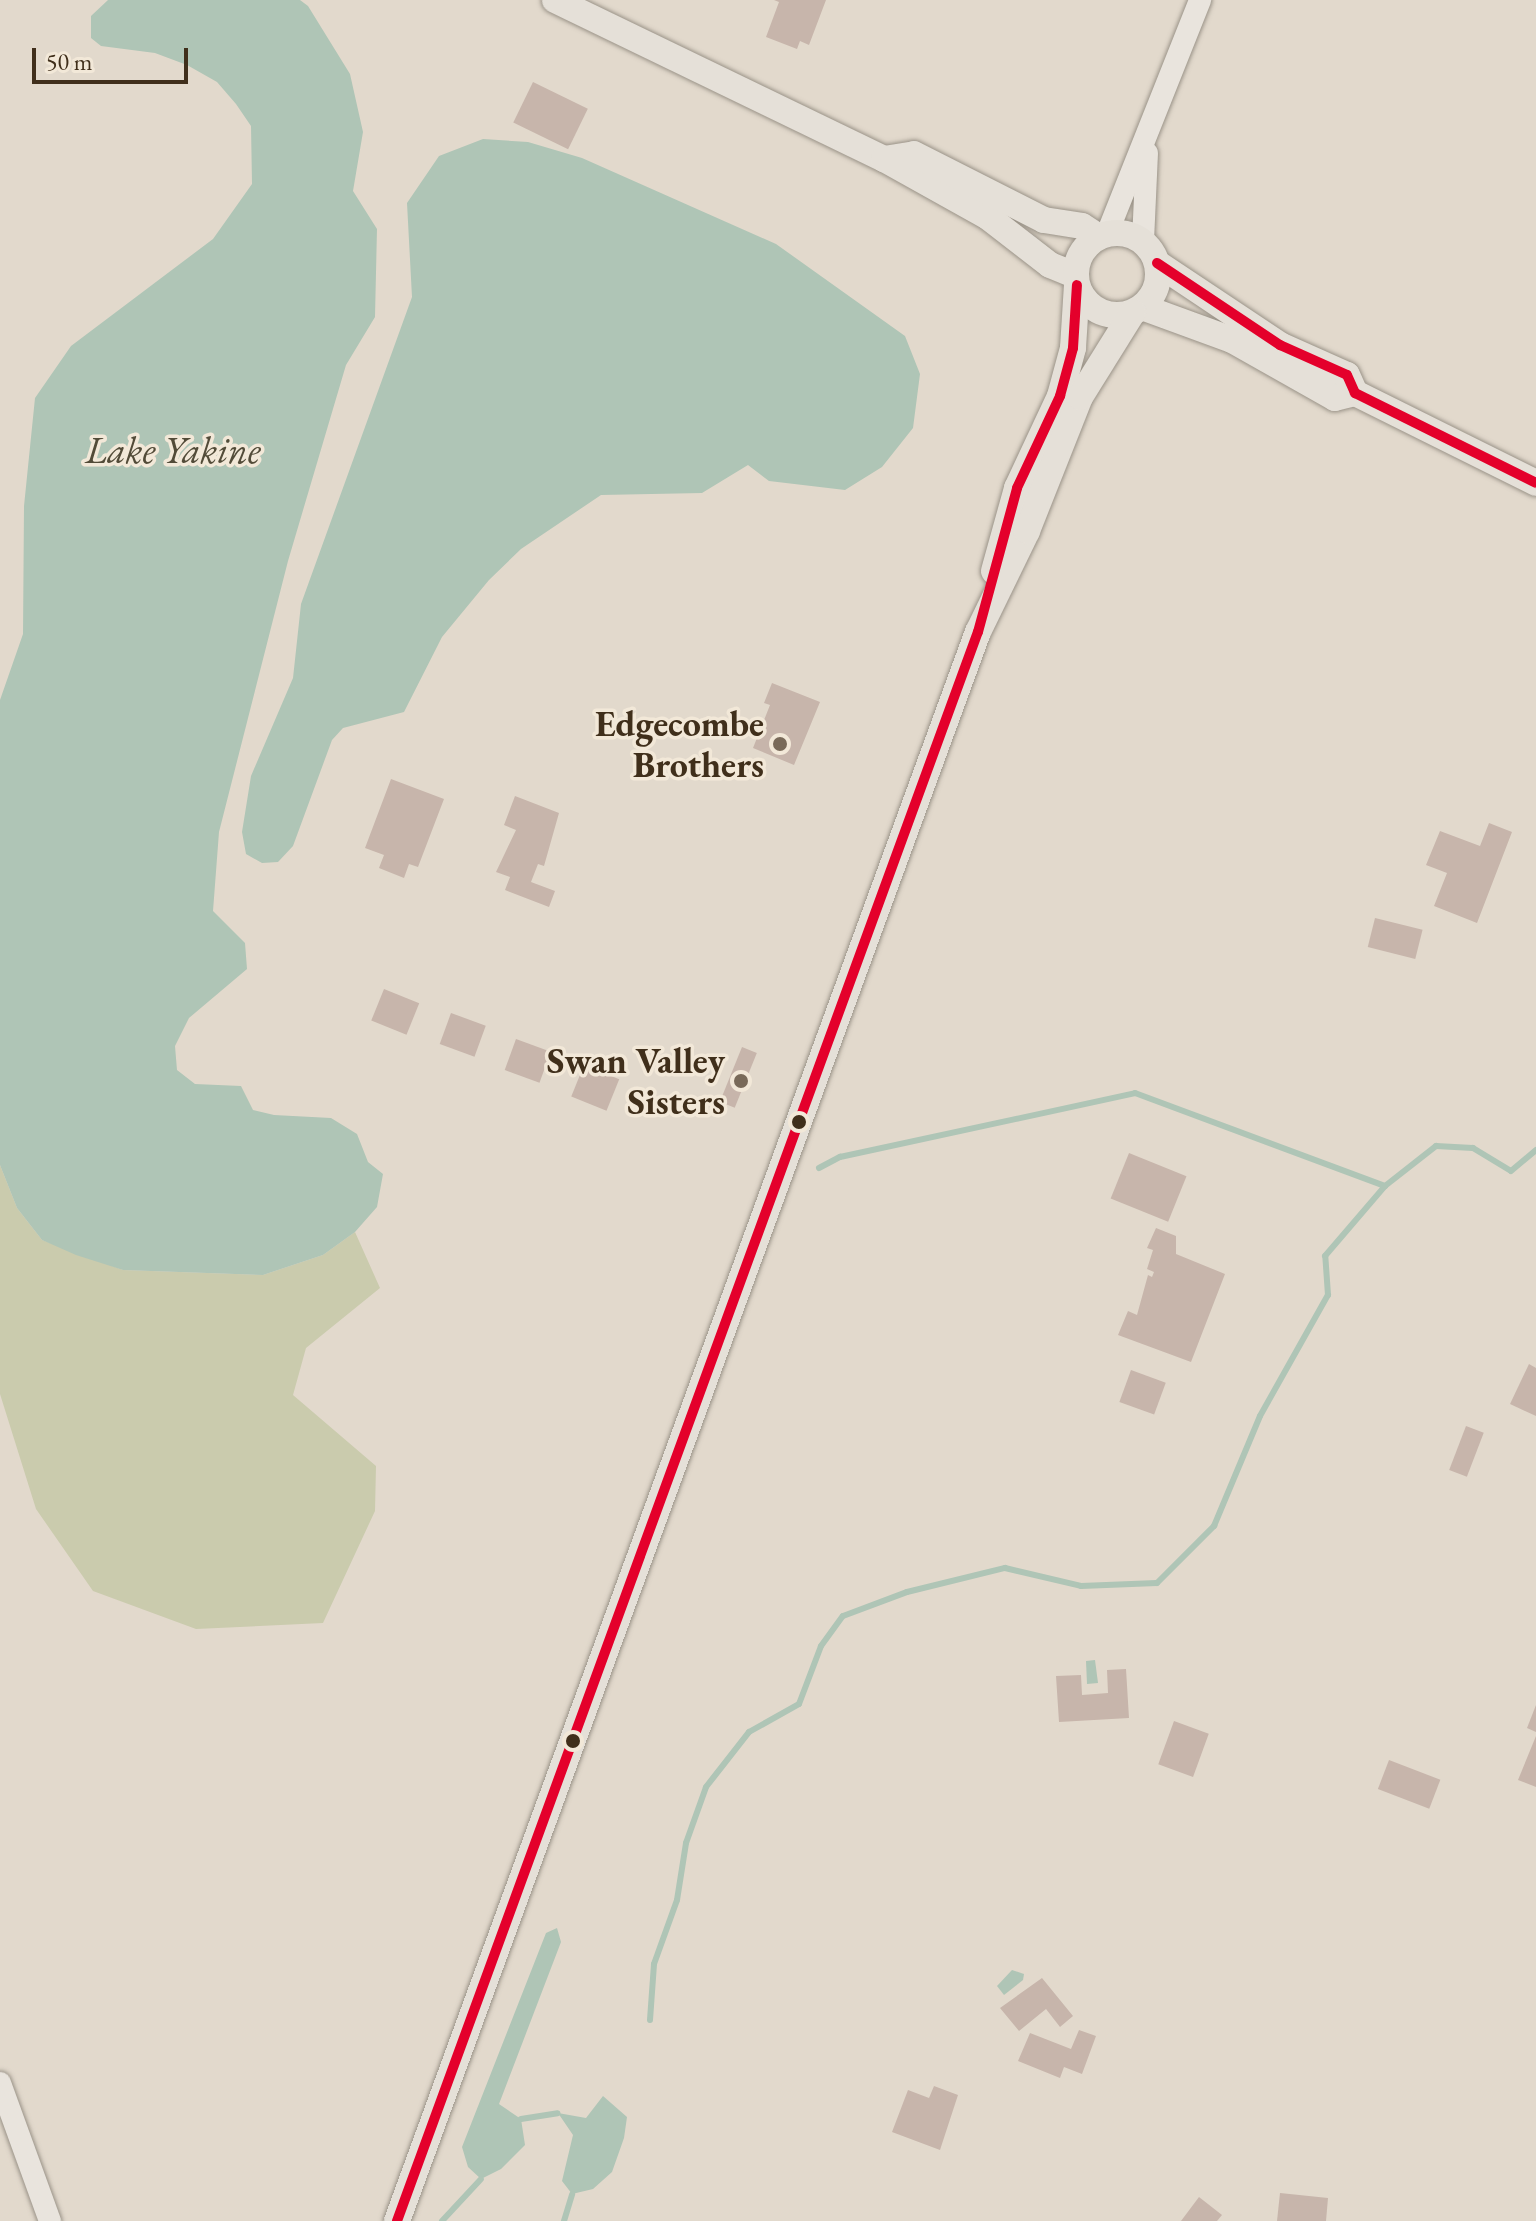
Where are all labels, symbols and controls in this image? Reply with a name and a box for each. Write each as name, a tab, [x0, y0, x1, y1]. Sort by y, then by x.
scale bar	[36, 32, 192, 82]
text: 50 m	[46, 46, 93, 77]
water label: Lake Yakine	[85, 427, 261, 473]
place label: Edgecombe Brothers	[595, 701, 764, 786]
marker: Edgecombe Brothers	[771, 735, 789, 753]
place label: Swan Valley Sisters	[547, 1038, 725, 1123]
marker: Swan Valley Sisters	[732, 1072, 750, 1090]
unlabelled marker	[791, 1114, 807, 1130]
unlabelled marker	[565, 1733, 581, 1749]

